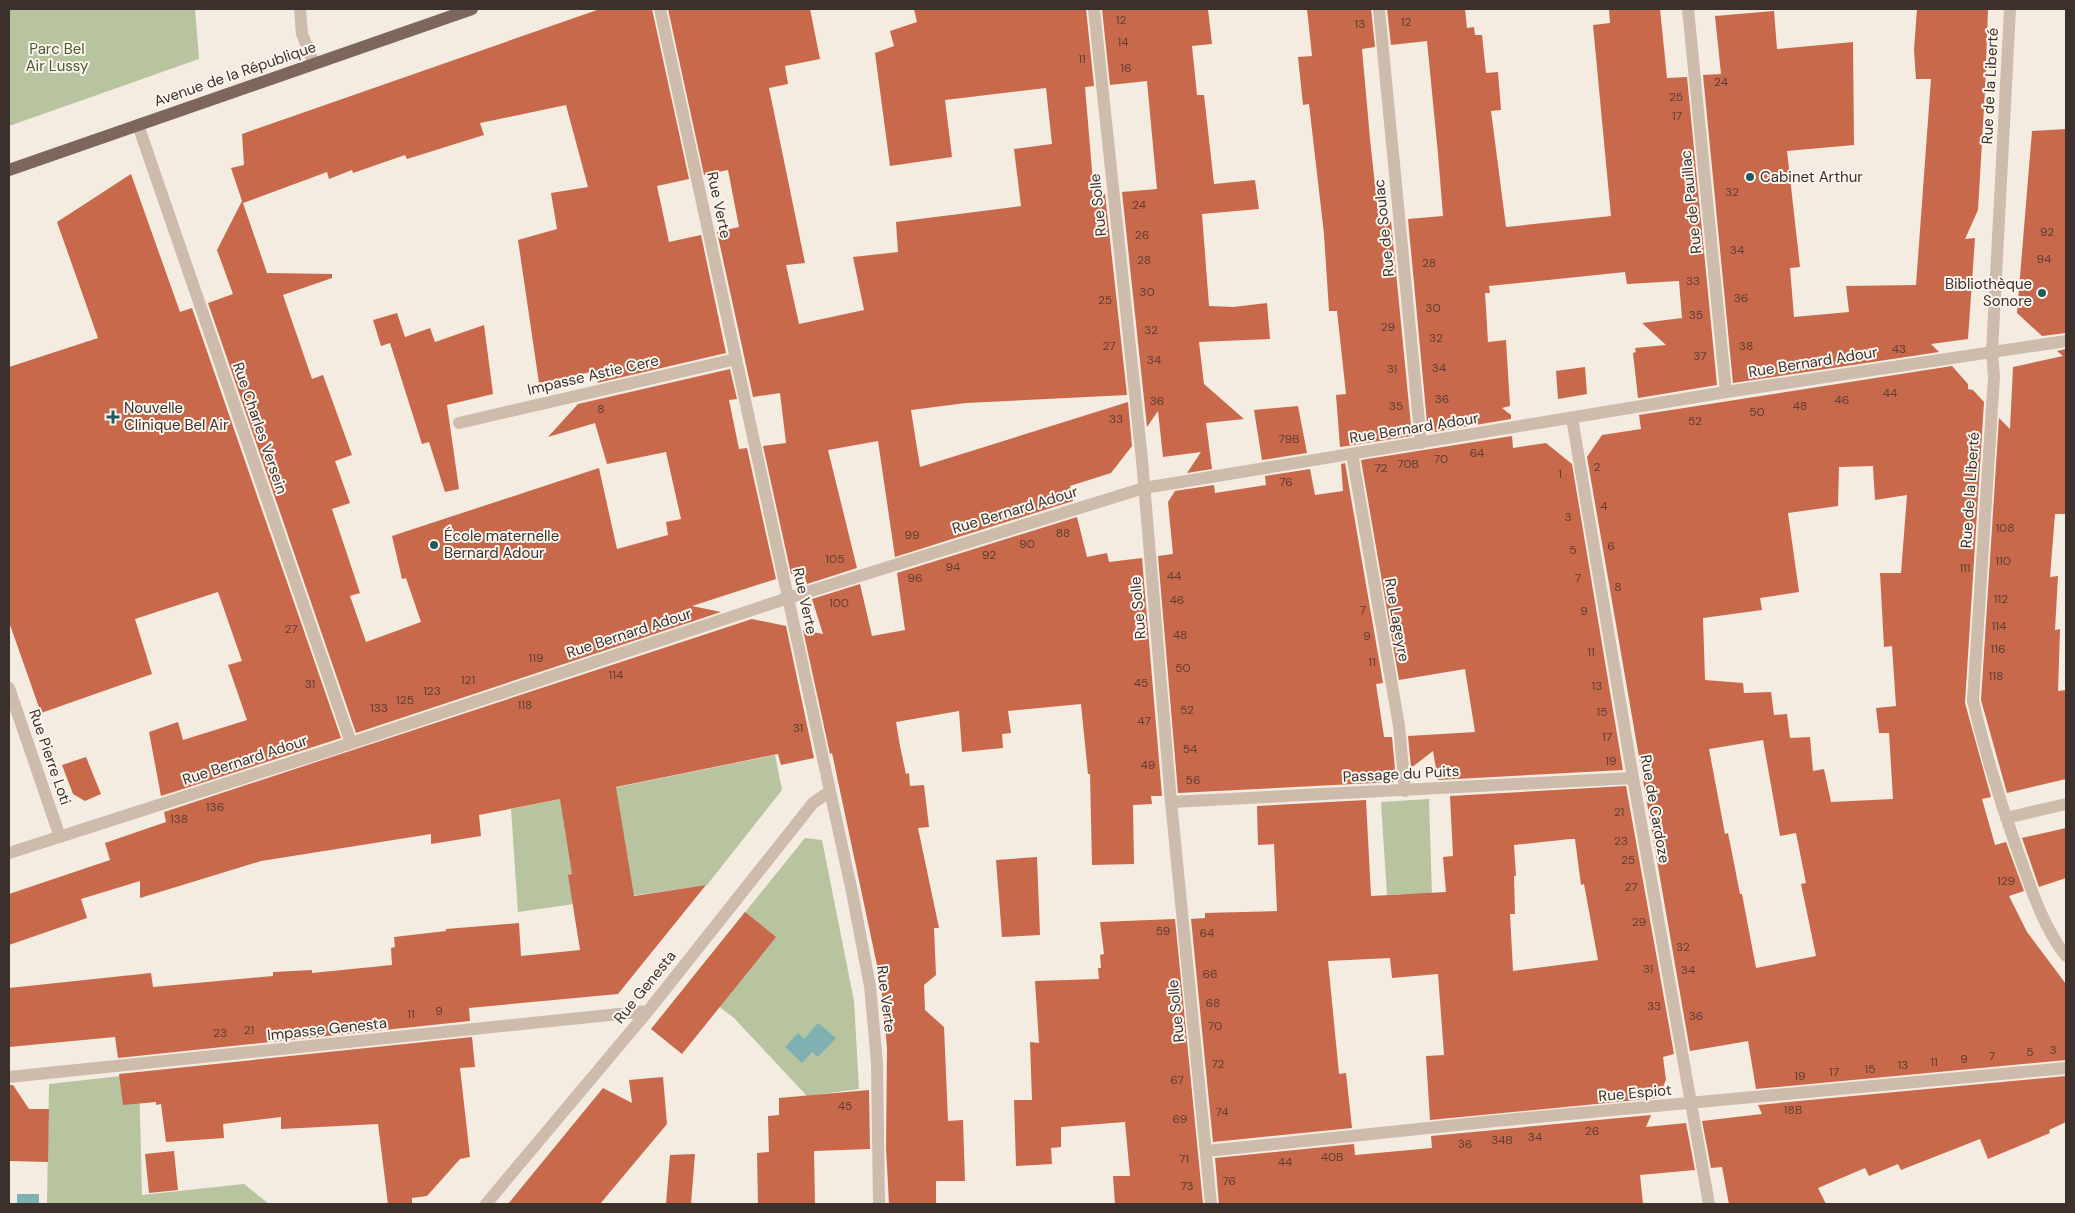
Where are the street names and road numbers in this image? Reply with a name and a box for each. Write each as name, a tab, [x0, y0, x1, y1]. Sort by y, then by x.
street label: Rue de la Liberté	[1977, 27, 2003, 145]
street label: Avenue de la République	[151, 37, 319, 111]
street label: Rue de Pauillac	[1676, 149, 1706, 255]
street label: Rue Verte	[702, 170, 736, 240]
street label: Rue Solle	[1085, 173, 1111, 237]
street label: Rue de Soulac	[1369, 178, 1399, 278]
street label: Rue Bernard Adour	[1747, 342, 1879, 382]
street label: Impasse Astie Cere	[525, 350, 661, 400]
street label: Rue Charles Versein	[228, 360, 292, 496]
street label: Rue Bernard Adour	[1348, 408, 1480, 448]
street label: Rue de la Liberté	[1956, 431, 1984, 549]
street label: Rue Bernard Adour	[950, 481, 1081, 539]
street label: Rue Verte	[788, 566, 822, 636]
street label: Rue Solle	[1125, 576, 1151, 640]
street label: Rue Lageyre	[1380, 577, 1414, 663]
street label: Rue Bernard Adour	[564, 603, 695, 663]
street label: Rue Pierre Loti	[24, 707, 76, 807]
street label: Rue Bernard Adour	[180, 730, 311, 790]
street label: Rue de Cardoze	[1636, 753, 1674, 865]
street label: Passage du Puits	[1342, 761, 1460, 787]
street label: Rue Genesta	[609, 946, 681, 1028]
street label: Rue Verte	[872, 964, 900, 1034]
street label: Rue Solle	[1163, 979, 1189, 1043]
street label: Impasse Genesta	[266, 1013, 388, 1045]
street label: Rue Espiot	[1598, 1080, 1673, 1106]

